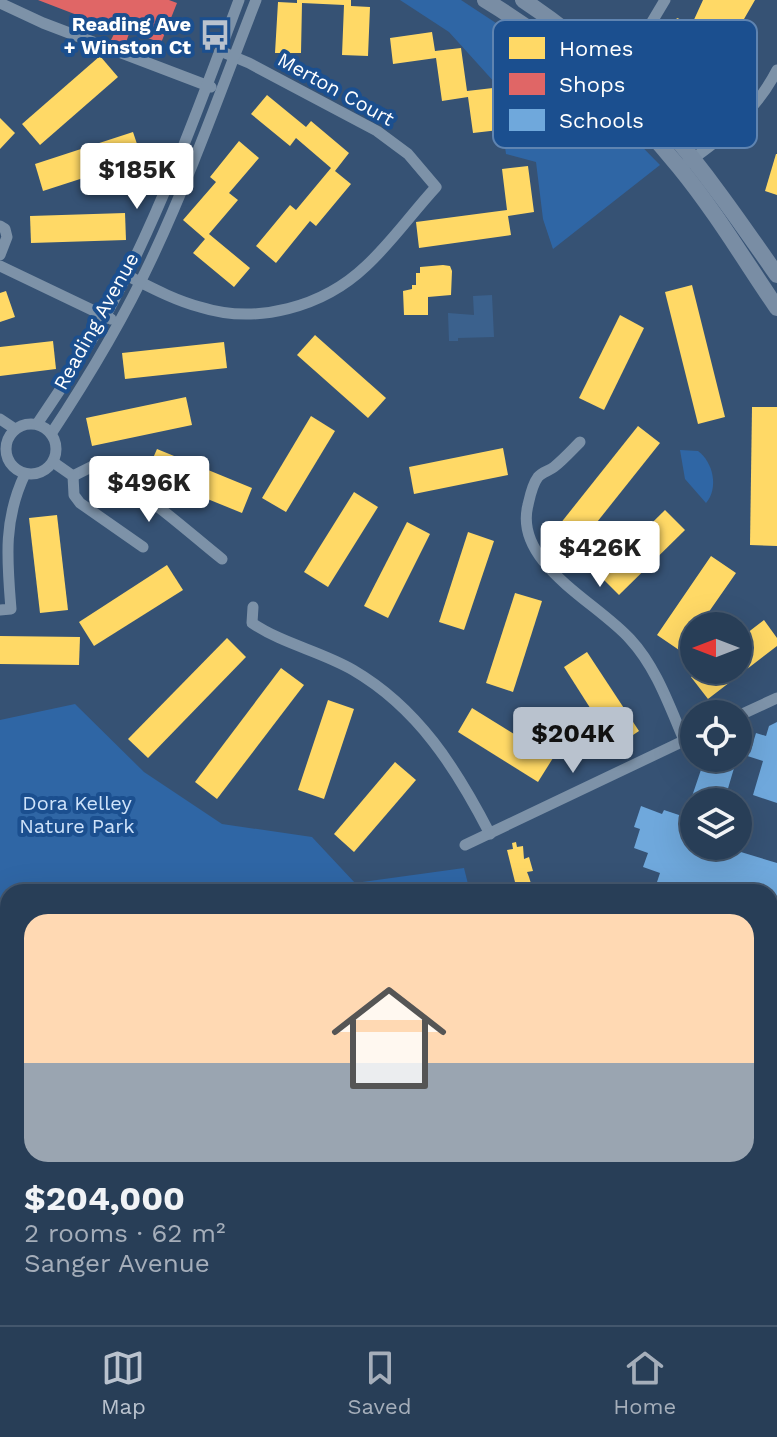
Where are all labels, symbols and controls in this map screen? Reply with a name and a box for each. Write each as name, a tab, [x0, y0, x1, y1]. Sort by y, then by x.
place label: Reading Ave + Winston Ct	[64, 12, 191, 59]
bus stop icon: Reading Ave + Winston Ct	[198, 18, 232, 52]
legend	[493, 20, 757, 148]
text: Homes	[559, 36, 633, 61]
street label: Merton Court	[274, 47, 399, 131]
text: Shops	[559, 72, 625, 97]
text: Schools	[559, 108, 644, 133]
pin: $185K	[81, 143, 193, 211]
text: $185K	[98, 154, 176, 184]
street label: Reading Avenue	[48, 248, 144, 394]
pin: $496K	[93, 456, 205, 524]
text: $496K	[107, 467, 191, 497]
pin: $426K	[544, 521, 656, 589]
text: $426K	[559, 532, 641, 562]
north arrow	[680, 612, 752, 684]
map controls	[680, 612, 752, 860]
button: locate	[680, 700, 752, 772]
pin: $204K	[517, 707, 629, 775]
text: $204K	[531, 718, 615, 748]
button: layers	[680, 788, 752, 860]
park label: Dora Kelley Nature Park	[19, 791, 135, 838]
icon: home	[317, 966, 461, 1110]
text: $204,000	[24, 1178, 185, 1218]
text: 2 rooms · 62 m²	[24, 1218, 226, 1248]
text: Sanger Avenue	[24, 1248, 210, 1278]
tab: Map	[101, 1346, 146, 1419]
tab: Saved	[348, 1346, 411, 1419]
tab: Home	[613, 1346, 676, 1419]

